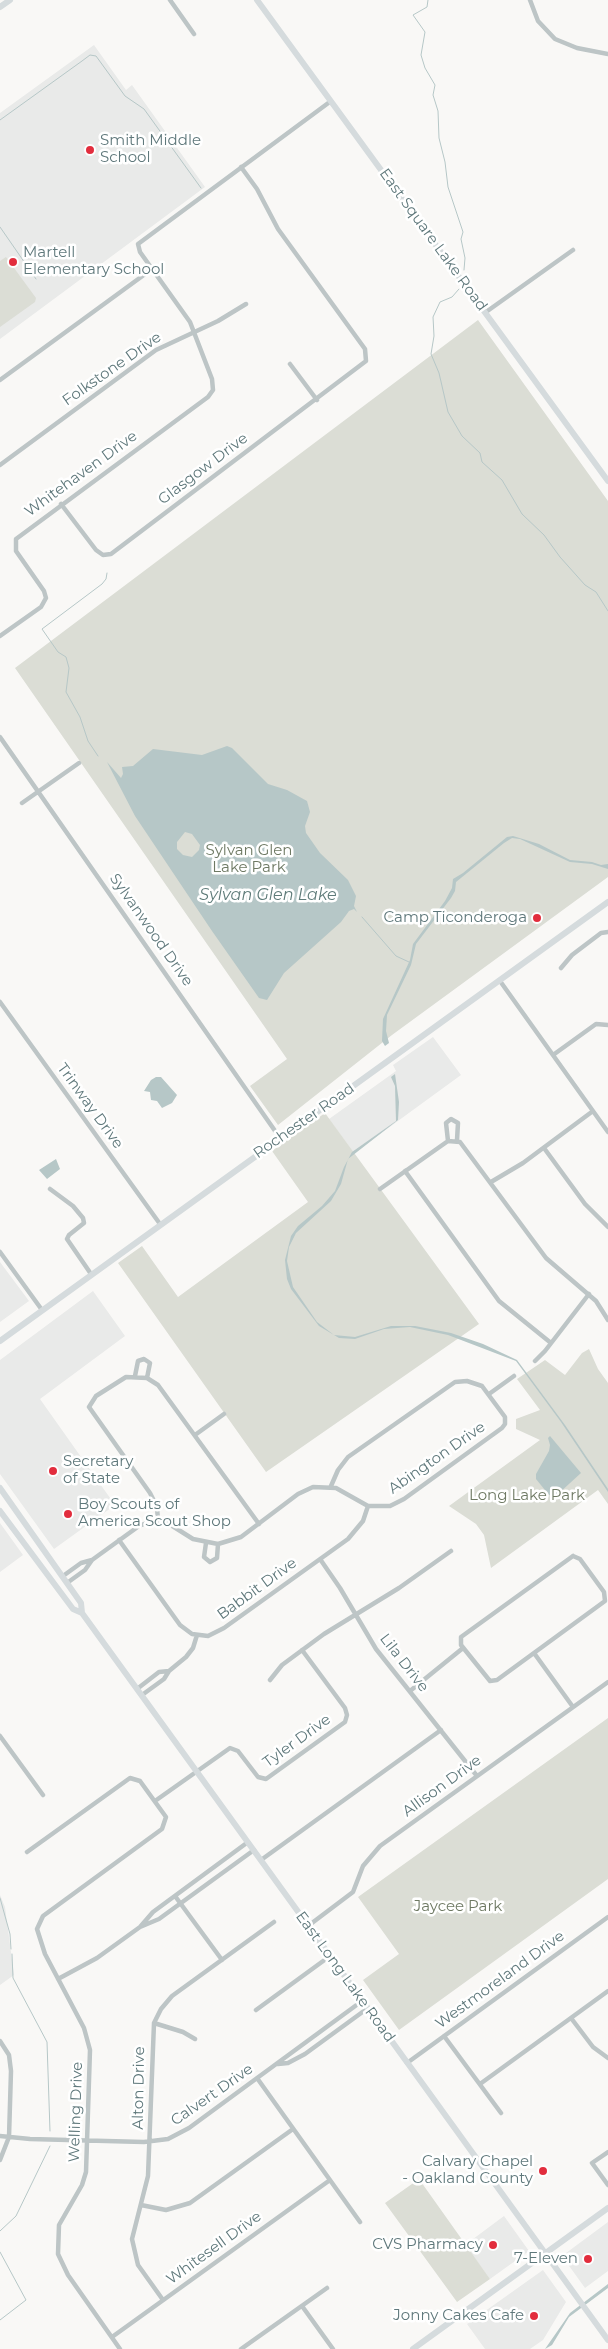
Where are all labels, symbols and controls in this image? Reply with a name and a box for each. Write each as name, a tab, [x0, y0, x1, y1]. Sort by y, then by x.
place label: Smith Middle School	[100, 132, 201, 167]
marker: Smith Middle School	[84, 144, 96, 156]
street label: East Square Lake Road	[375, 165, 491, 315]
place label: Martell Elementary School	[23, 244, 164, 279]
marker: Martell Elementary School	[7, 256, 19, 268]
street label: Folkstone Drive	[59, 328, 165, 410]
street label: Whitehaven Drive	[21, 427, 141, 521]
street label: Glasgow Drive	[155, 429, 251, 509]
park label: Sylvan Glen Lake Park	[206, 842, 292, 877]
street label: Sylvanwood Drive	[105, 870, 197, 990]
water label: Sylvan Glen Lake	[199, 885, 337, 905]
place label: Camp Ticonderoga	[384, 909, 527, 927]
marker: Camp Ticonderoga	[531, 912, 543, 924]
street label: Trinway Drive	[53, 1060, 127, 1152]
street label: Rochester Road	[250, 1079, 358, 1163]
street label: Abington Drive	[385, 1418, 489, 1498]
place label: Secretary of State	[63, 1453, 133, 1488]
marker: Secretary of State	[47, 1465, 59, 1477]
park label: Long Lake Park	[469, 1487, 585, 1505]
place label: Boy Scouts of America Scout Shop	[78, 1496, 231, 1531]
marker: Boy Scouts of America Scout Shop	[62, 1508, 74, 1520]
street label: Babbit Drive	[214, 1554, 300, 1624]
street label: Lila Drive	[376, 1630, 432, 1696]
street label: Tyler Drive	[260, 1710, 334, 1772]
street label: Allison Drive	[399, 1751, 485, 1821]
park label: Jaycee Park	[414, 1898, 502, 1916]
street label: East Long Lake Road	[292, 1908, 398, 2046]
street label: Westmoreland Drive	[432, 1927, 568, 2033]
street label: Alton Drive	[129, 2046, 149, 2130]
street label: Calvert Drive	[168, 2060, 256, 2130]
street label: Welling Drive	[65, 2061, 87, 2163]
place label: Calvary Chapel - Oakland County	[402, 2153, 533, 2188]
marker: Calvary Chapel - Oakland County	[537, 2165, 549, 2177]
street label: Whitesell Drive	[163, 2208, 265, 2288]
place label: CVS Pharmacy	[372, 2236, 483, 2254]
marker: CVS Pharmacy	[487, 2239, 499, 2251]
place label: 7-Eleven	[514, 2250, 578, 2268]
marker: 7-Eleven	[582, 2253, 594, 2265]
place label: Jonny Cakes Cafe	[393, 2307, 524, 2325]
marker: Jonny Cakes Cafe	[528, 2310, 540, 2322]

